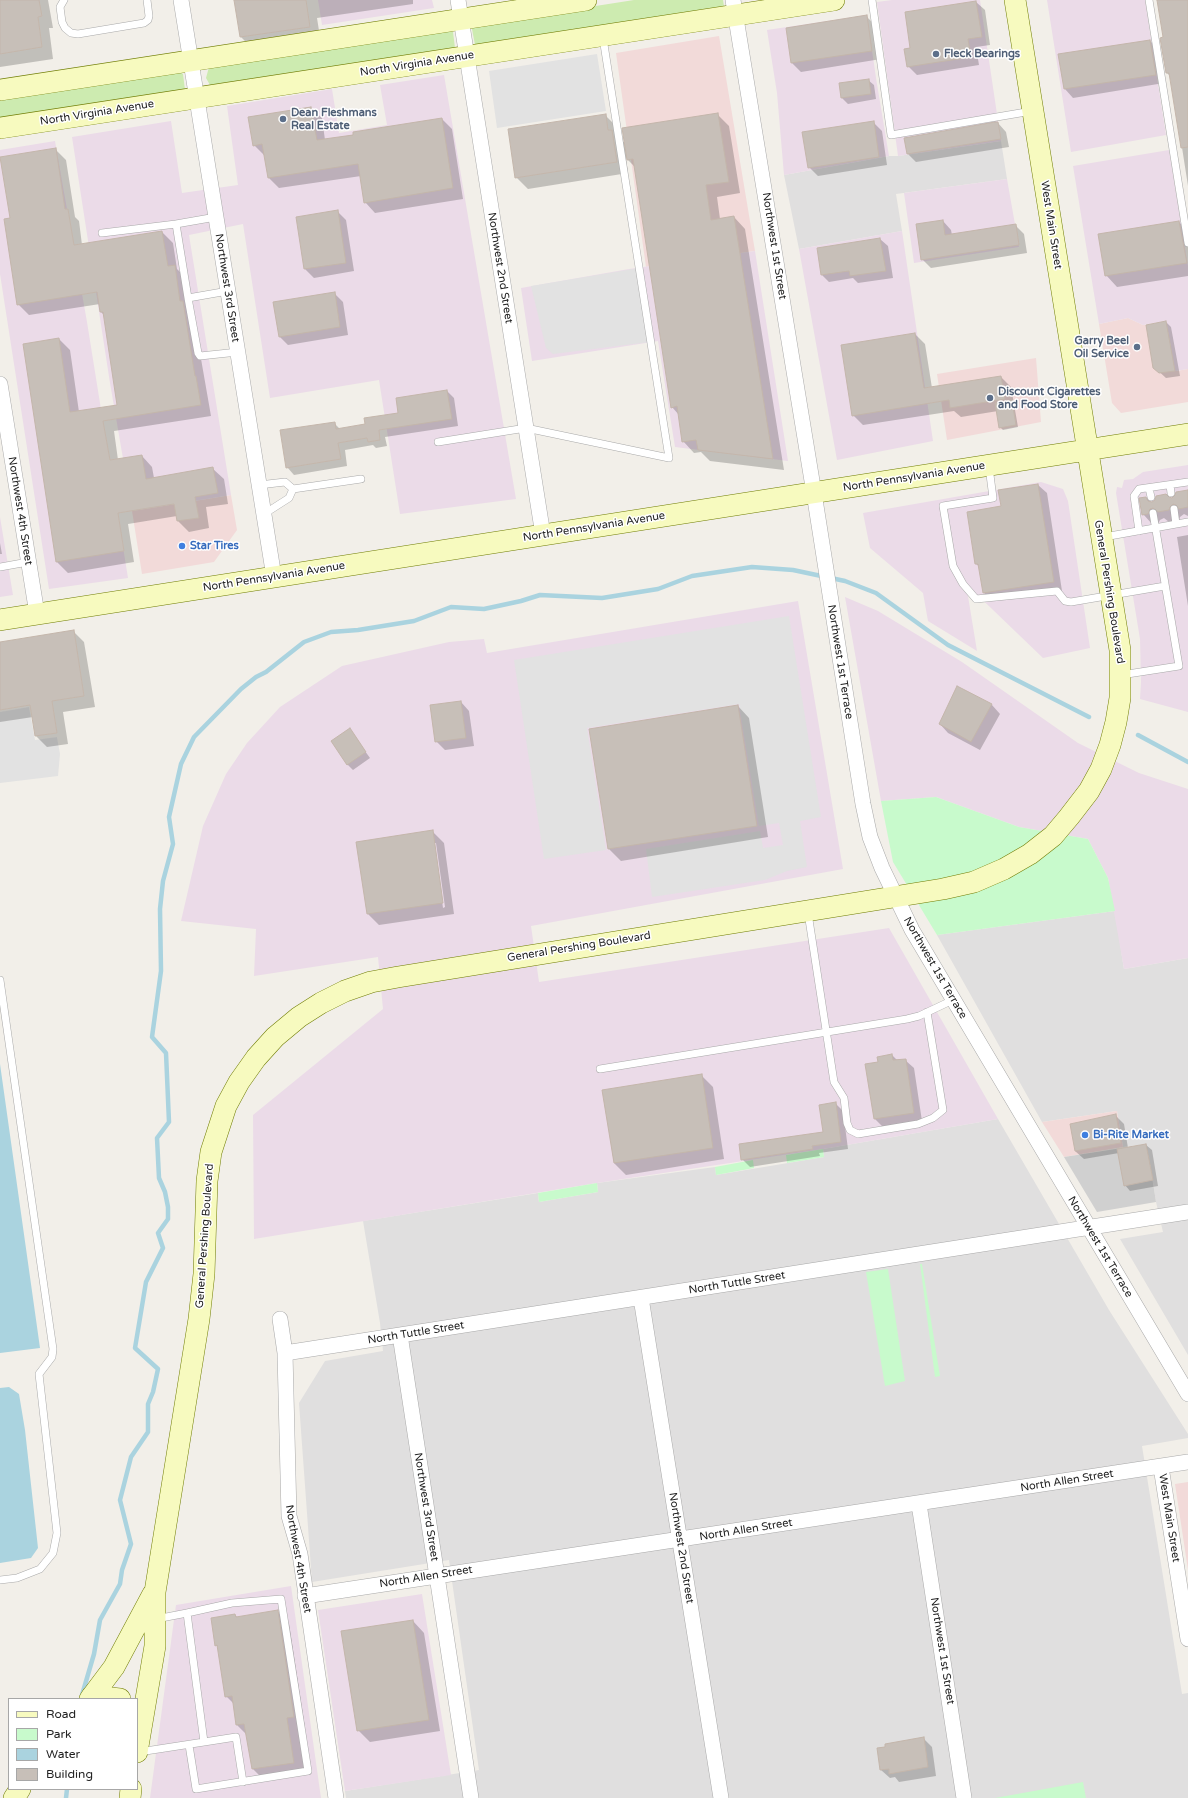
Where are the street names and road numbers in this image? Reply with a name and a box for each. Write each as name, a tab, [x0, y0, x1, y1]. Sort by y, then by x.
street label: North Virginia Avenue	[359, 48, 475, 80]
street label: North Virginia Avenue	[39, 97, 155, 129]
street label: West Main Street	[1037, 180, 1065, 270]
street label: Northwest 1st Street	[759, 192, 789, 300]
street label: Northwest 2nd Street	[485, 211, 515, 325]
street label: Northwest 3rd Street	[212, 233, 242, 343]
street label: Northwest 4th Street	[5, 456, 35, 566]
street label: North Pennsylvania Avenue	[842, 459, 986, 495]
street label: North Pennsylvania Avenue	[522, 509, 666, 545]
street label: General Pershing Boulevard	[1091, 519, 1127, 665]
street label: North Pennsylvania Avenue	[202, 559, 346, 595]
street label: Northwest 1st Terrace	[824, 604, 856, 720]
street label: Northwest 1st Terrace	[900, 915, 970, 1021]
street label: General Pershing Boulevard	[506, 929, 652, 965]
street label: General Pershing Boulevard	[193, 1163, 217, 1309]
street label: Northwest 1st Terrace	[1065, 1194, 1135, 1300]
street label: North Tuttle Street	[688, 1269, 786, 1297]
street label: North Tuttle Street	[367, 1319, 465, 1347]
street label: Northwest 3rd Street	[411, 1452, 441, 1562]
street label: North Allen Street	[1019, 1467, 1115, 1495]
street label: West Main Street	[1155, 1473, 1183, 1563]
street label: Northwest 2nd Street	[666, 1491, 696, 1605]
street label: Northwest 4th Street	[282, 1504, 314, 1614]
street label: North Allen Street	[698, 1516, 794, 1544]
street label: North Allen Street	[378, 1563, 474, 1591]
street label: Northwest 1st Street	[927, 1597, 957, 1705]

